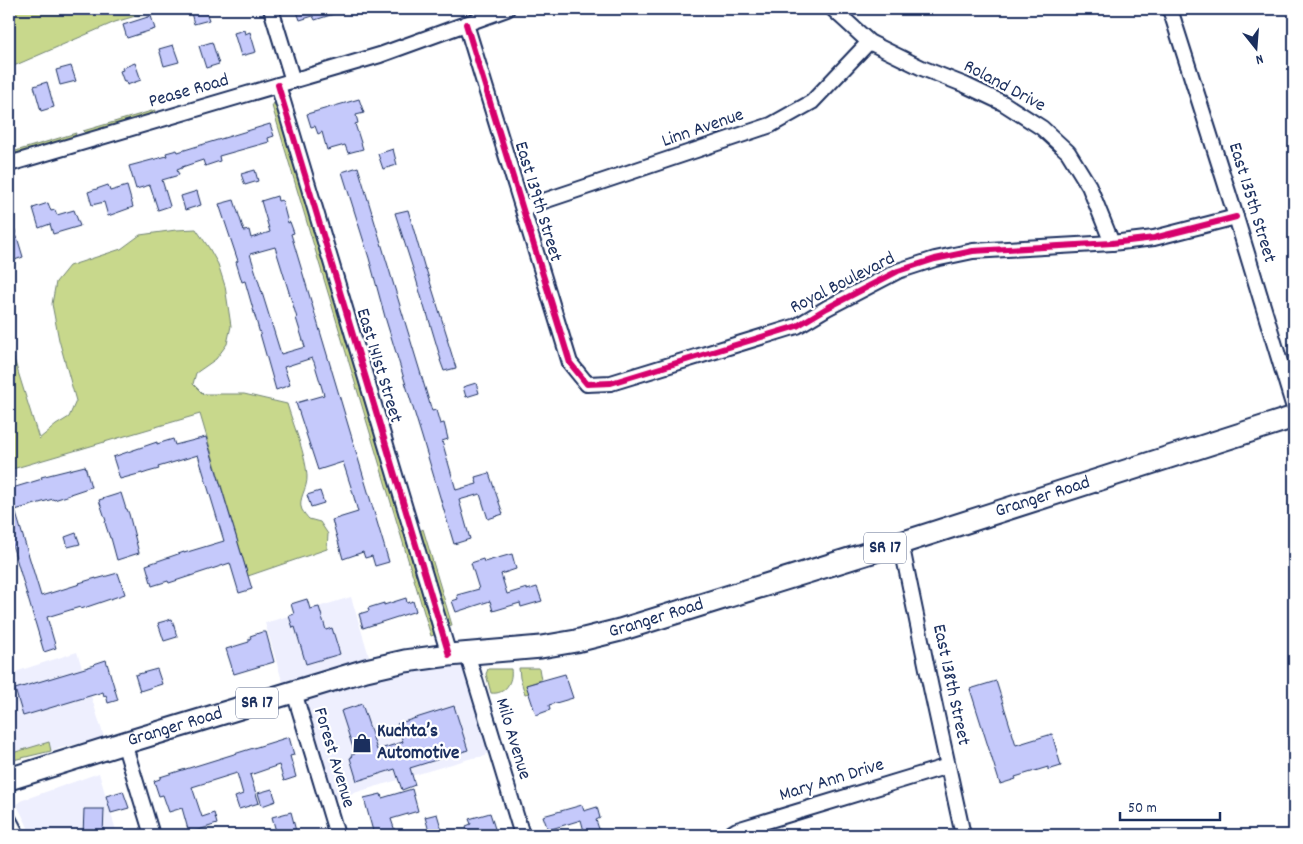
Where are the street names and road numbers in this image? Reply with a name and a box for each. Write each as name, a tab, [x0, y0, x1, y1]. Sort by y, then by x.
street label: Roland Drive	[958, 54, 1050, 120]
street label: Pease Road	[146, 68, 232, 116]
street label: Linn Avenue	[658, 102, 748, 156]
street label: East 139th Street	[506, 139, 568, 265]
street label: East 135th Street	[1220, 140, 1282, 266]
street label: Royal Boulevard	[786, 246, 900, 322]
street label: East 141st Street	[348, 305, 408, 427]
street label: Granger Road	[992, 470, 1094, 525]
road number: SR 17	[864, 532, 906, 564]
street label: Granger Road	[606, 591, 707, 646]
street label: East 138th Street	[924, 622, 976, 748]
road number: SR 17	[236, 688, 278, 718]
street label: Milo Avenue	[487, 695, 537, 783]
street label: Granger Road	[124, 700, 226, 755]
street label: Forest Avenue	[305, 704, 361, 812]
street label: Mary Ann Drive	[776, 752, 888, 810]

